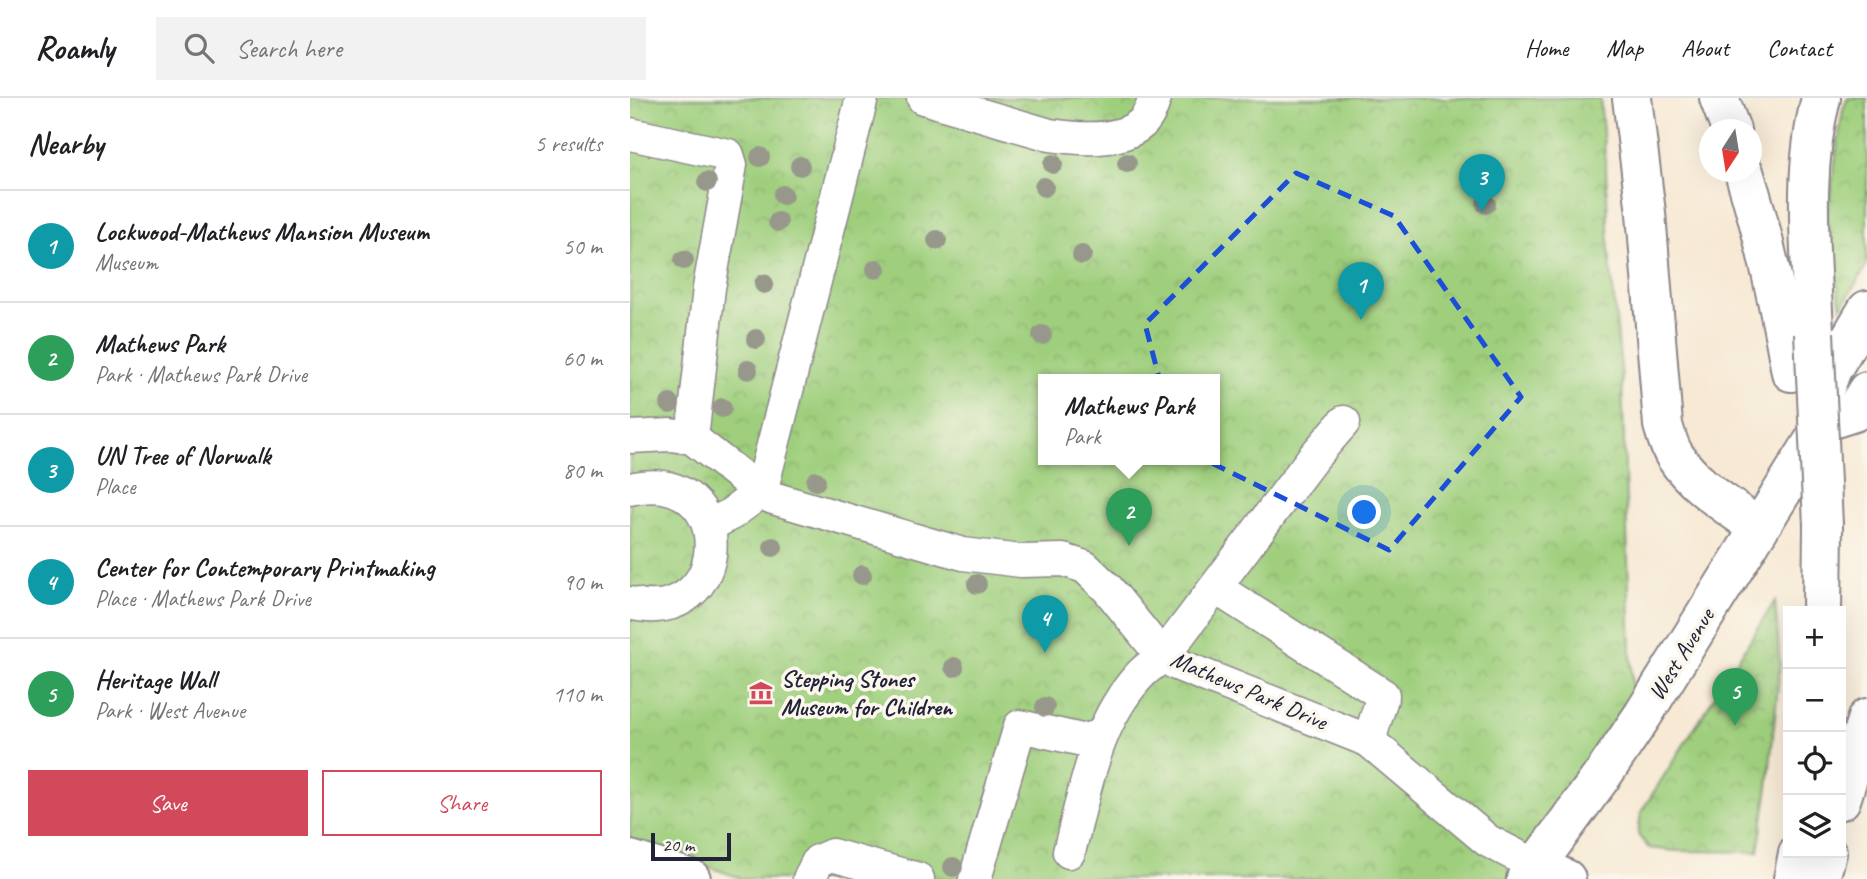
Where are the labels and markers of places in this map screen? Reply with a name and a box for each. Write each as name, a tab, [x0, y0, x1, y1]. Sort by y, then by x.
pin: 3	[1459, 154, 1505, 212]
pin: 1	[1338, 262, 1384, 320]
pin: 2	[1106, 488, 1152, 546]
pin: 4	[1022, 595, 1068, 653]
place label: Stepping Stones Museum for Children	[781, 664, 954, 722]
pin: 5	[1712, 668, 1758, 726]
museum icon: Stepping Stones Museum for Children	[747, 679, 775, 707]

